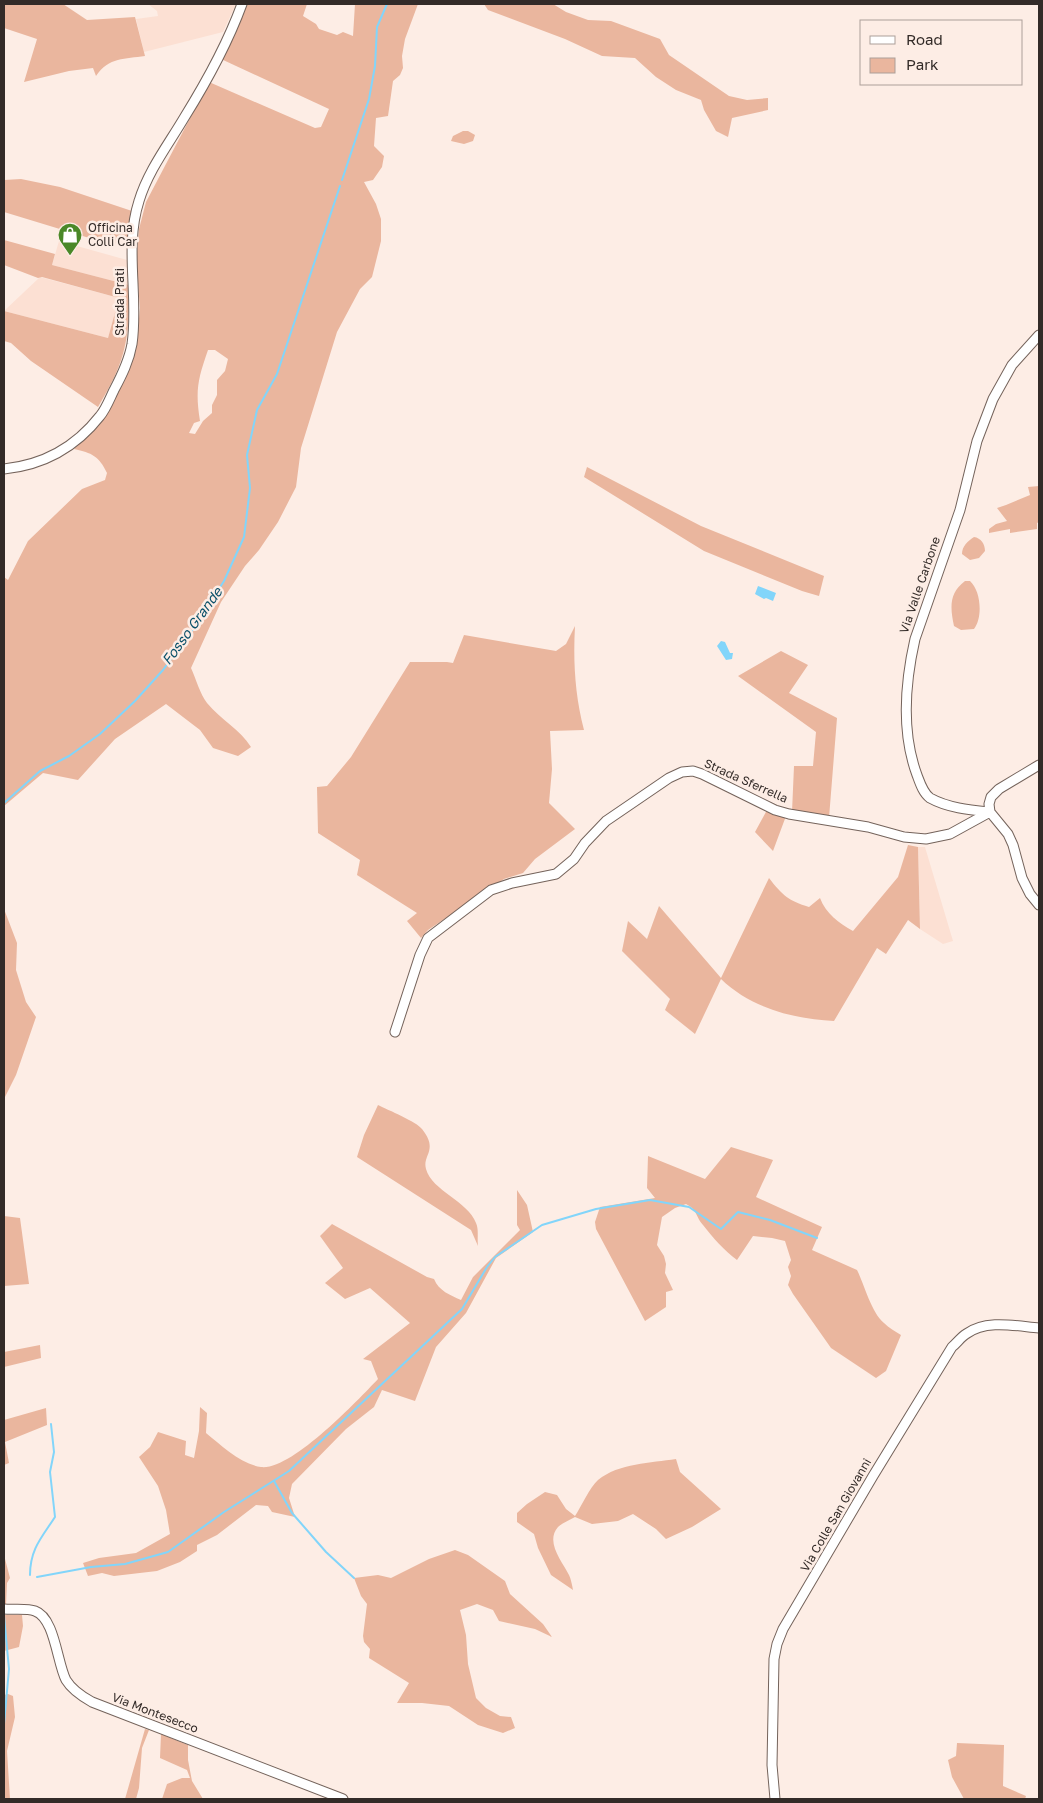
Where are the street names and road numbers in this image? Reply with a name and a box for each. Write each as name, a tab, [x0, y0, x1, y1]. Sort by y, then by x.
street label: Strada Prati	[112, 268, 127, 336]
street label: Via Valle Carbone	[896, 535, 943, 635]
street label: Strada Sferrella	[702, 755, 790, 806]
street label: Via Colle San Giovanni	[797, 1455, 874, 1574]
street label: Via Montesecco	[110, 1689, 200, 1736]

